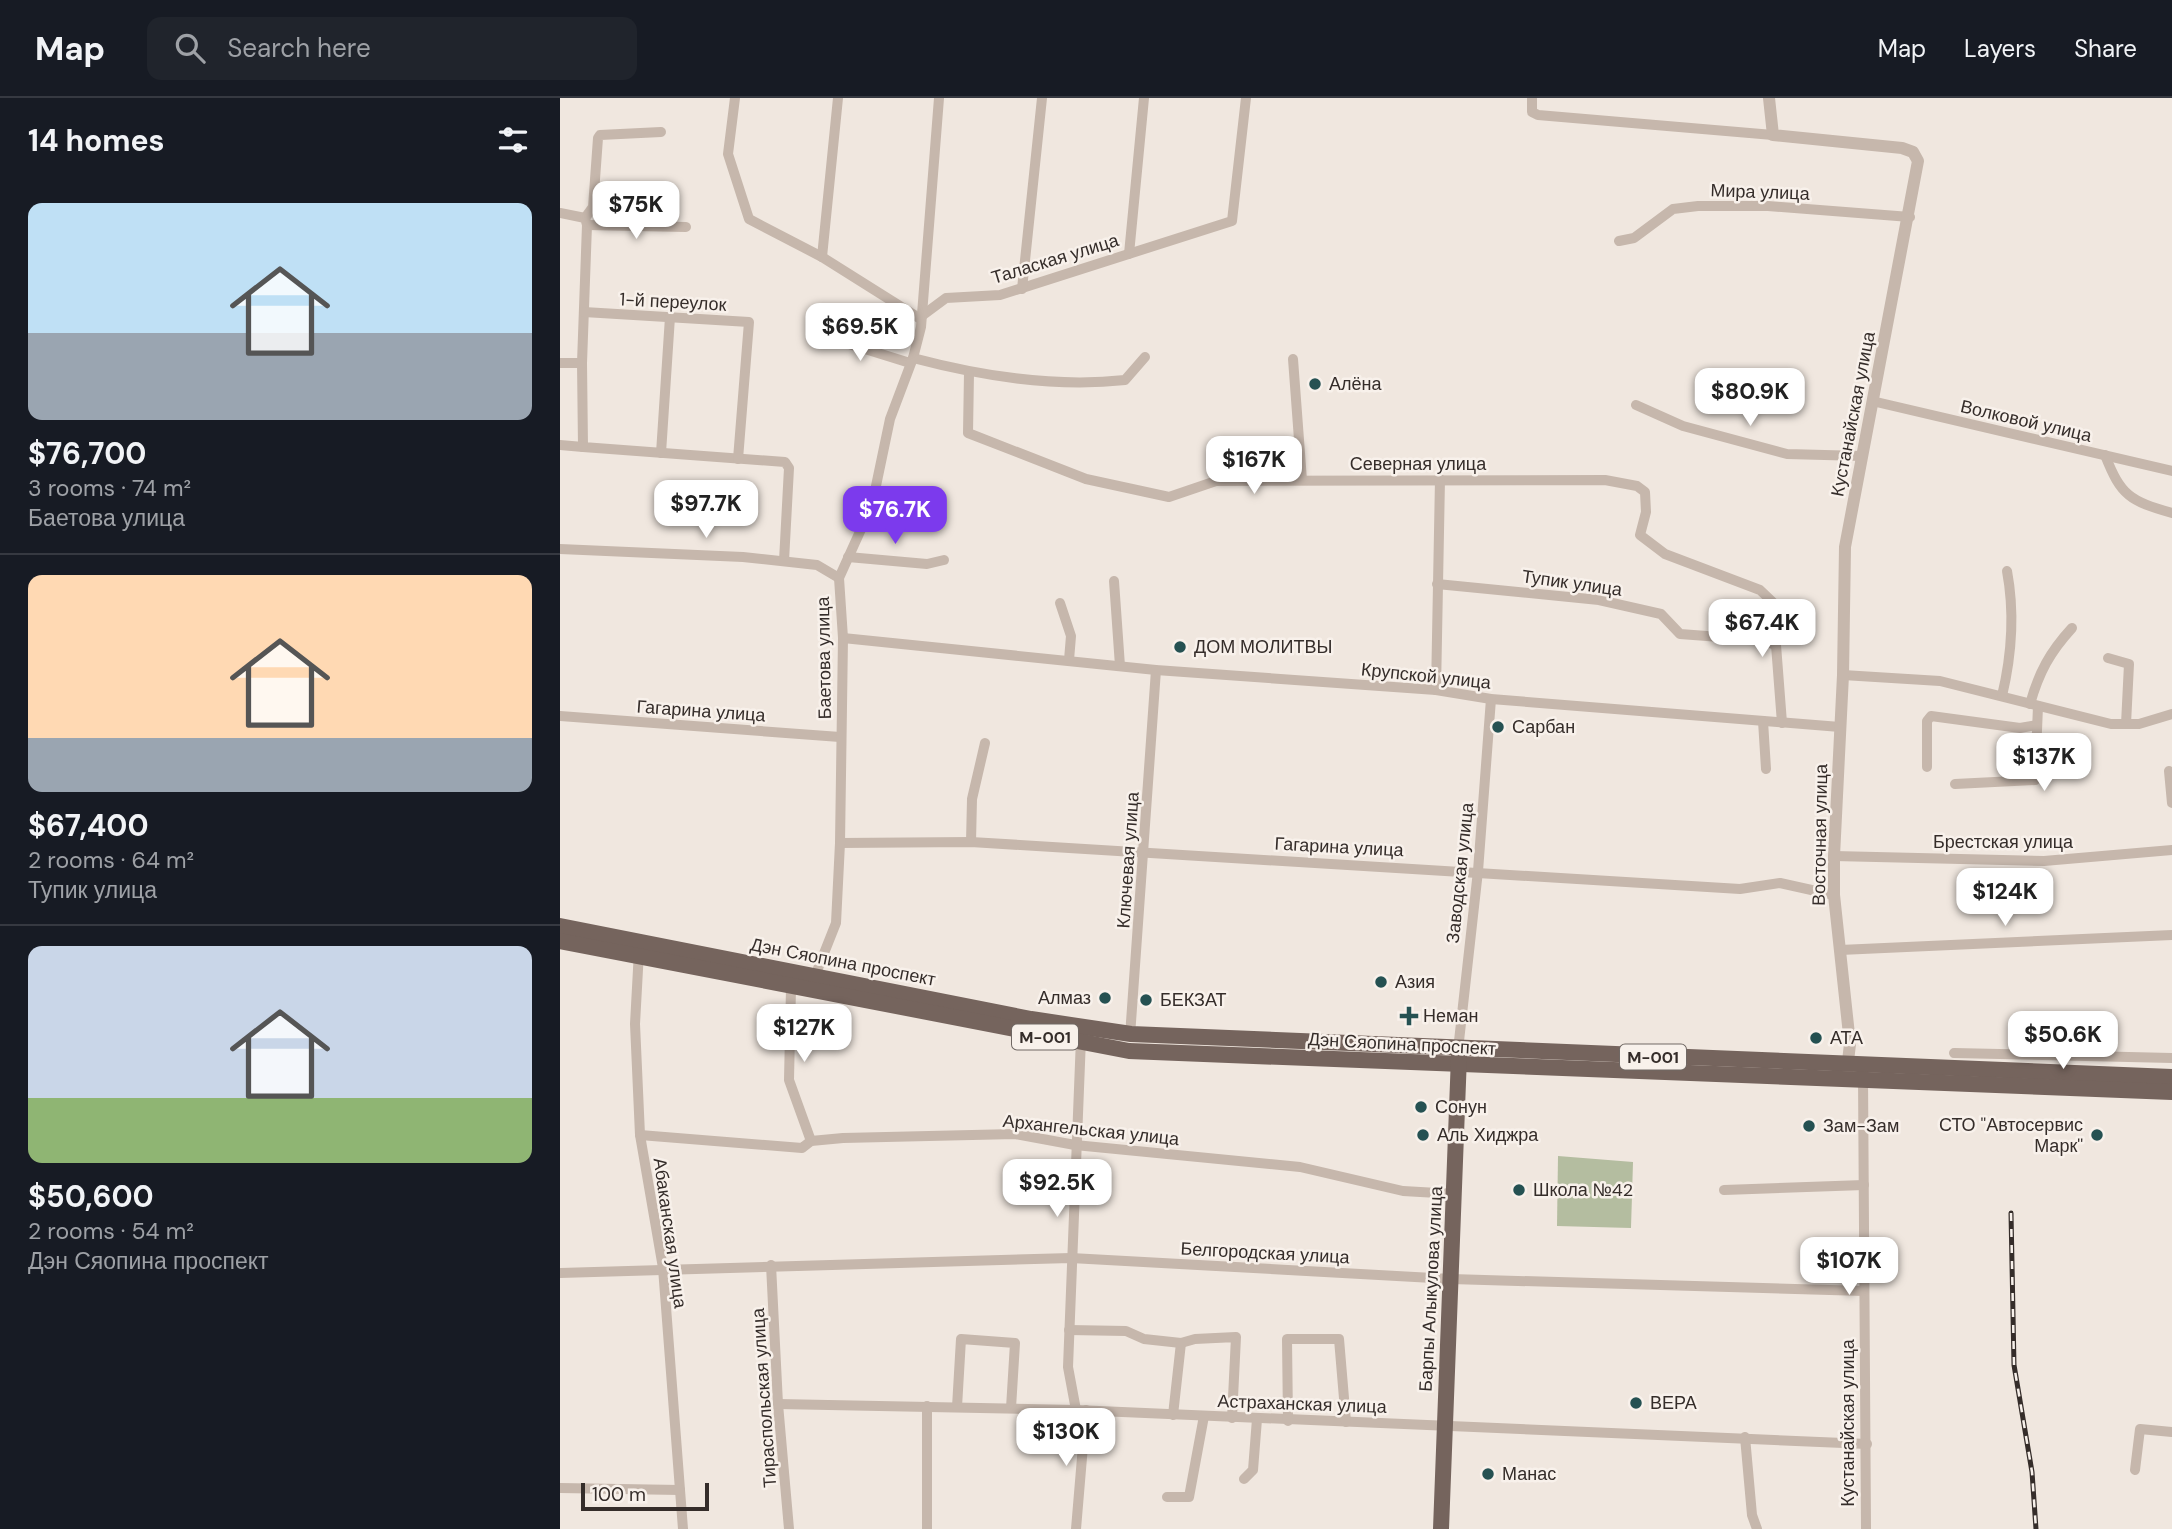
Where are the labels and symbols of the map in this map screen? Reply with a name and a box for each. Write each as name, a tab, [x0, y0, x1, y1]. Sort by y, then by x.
street label: Мира улица	[1710, 178, 1811, 206]
pin: $75K	[595, 181, 677, 241]
street label: Талаская улица	[988, 228, 1123, 290]
street label: 1-й переулок	[619, 287, 727, 317]
pin: $69.5K	[803, 303, 917, 363]
street label: Кустанайская улица	[1825, 328, 1881, 499]
pin: $80.9K	[1693, 368, 1807, 428]
place label: Алёна	[1329, 372, 1382, 396]
marker: Алёна	[1307, 376, 1323, 392]
street label: Волковой улица	[1958, 394, 2095, 448]
pin: $167K	[1205, 436, 1303, 496]
street label: Северная улица	[1350, 452, 1487, 476]
pin: $97.7K	[649, 480, 763, 540]
pin: $76.7K	[838, 486, 952, 546]
street label: Тупик улица	[1520, 564, 1625, 602]
street label: Баетова улица	[811, 595, 837, 720]
pin: $67.4K	[1705, 600, 1819, 659]
place label: ДОМ МОЛИТВЫ	[1194, 635, 1332, 659]
marker: ДОМ МОЛИТВЫ	[1172, 639, 1188, 655]
street label: Крупской улица	[1360, 657, 1493, 695]
street label: Гагарина улица	[636, 695, 767, 728]
place label: Сарбан	[1512, 715, 1575, 739]
marker: Сарбан	[1490, 719, 1506, 735]
pin: $137K	[1995, 734, 2093, 793]
street label: Восточная улица	[1807, 763, 1833, 906]
street label: Ключевая улица	[1111, 790, 1145, 929]
street label: Заводская улица	[1441, 800, 1479, 945]
street label: Брестская улица	[1933, 830, 2074, 854]
street label: Гагарина улица	[1274, 832, 1405, 862]
pin: $124K	[1956, 868, 2054, 928]
street label: Дэн Сяопина проспект	[748, 932, 938, 992]
place label: Азия	[1395, 970, 1435, 994]
marker: Азия	[1373, 974, 1389, 990]
place label: Алмаз	[1038, 986, 1091, 1010]
place label: БЕКЗАТ	[1160, 988, 1227, 1012]
marker: Алмаз	[1097, 990, 1113, 1006]
marker: БЕКЗАТ	[1138, 992, 1154, 1008]
pin: $127K	[755, 1004, 853, 1064]
place label: Неман	[1423, 1004, 1478, 1028]
marker: Неман	[1401, 1008, 1417, 1024]
pin: $50.6K	[2006, 1012, 2120, 1071]
road number: M-001	[1012, 1024, 1078, 1049]
place label: АТА	[1830, 1026, 1863, 1050]
street label: Дэн Сяопина проспект	[1307, 1027, 1497, 1061]
marker: АТА	[1808, 1030, 1824, 1046]
road number: M-001	[1620, 1044, 1686, 1070]
place label: Сонун	[1435, 1095, 1487, 1119]
marker: Сонун	[1413, 1099, 1429, 1115]
street label: Архангельская улица	[1002, 1109, 1181, 1151]
place label: СТО ''Автосервис Марк''	[1939, 1113, 2083, 1158]
place label: Зам-Зам	[1823, 1114, 1899, 1138]
marker: Зам-Зам	[1801, 1118, 1817, 1134]
place label: Аль Хиджра	[1437, 1123, 1539, 1147]
marker: Аль Хиджра	[1415, 1127, 1431, 1143]
marker: СТО ''Автосервис Марк''	[2089, 1127, 2105, 1143]
street label: Абаканская улица	[648, 1156, 693, 1311]
pin: $92.5K	[1000, 1160, 1114, 1219]
place label: Школа №42	[1533, 1178, 1633, 1202]
marker: Школа №42	[1511, 1182, 1527, 1198]
street label: Барпы Алыкулова улица	[1414, 1185, 1448, 1392]
street label: Белгородская улица	[1180, 1237, 1351, 1269]
pin: $107K	[1800, 1238, 1898, 1297]
street label: Тираспольская улица	[746, 1306, 782, 1489]
street label: Кустанайская улица	[1836, 1338, 1860, 1507]
street label: Астраханская улица	[1217, 1389, 1388, 1419]
place label: ВЕРА	[1650, 1391, 1697, 1415]
marker: ВЕРА	[1628, 1395, 1644, 1411]
pin: $130K	[1017, 1408, 1115, 1468]
place label: Манас	[1502, 1462, 1556, 1486]
marker: Манас	[1480, 1466, 1496, 1482]
scale bar	[581, 1480, 709, 1512]

